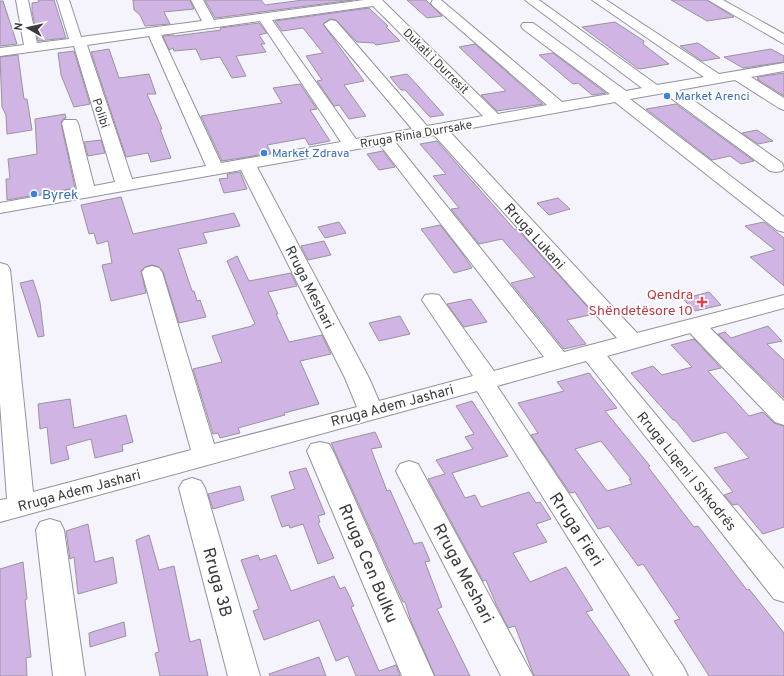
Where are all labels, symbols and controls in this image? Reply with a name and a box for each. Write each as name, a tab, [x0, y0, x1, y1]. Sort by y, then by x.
north arrow	[8, 8, 48, 48]
text: N	[12, 22, 27, 32]
street label: Dukati i Durresit	[399, 25, 472, 98]
place label: Market Arenci	[675, 89, 750, 105]
marker: Market Arenci	[662, 91, 672, 101]
street label: Polibi	[88, 96, 112, 130]
street label: Rruga Rinia Durrsake	[359, 117, 474, 153]
place label: Market Zdrava	[272, 146, 349, 162]
marker: Market Zdrava	[259, 148, 269, 158]
place label: Byrek	[42, 187, 78, 204]
marker: Byrek	[29, 189, 39, 199]
street label: Rruga Lukani	[500, 201, 568, 273]
street label: Rruga Meshari	[280, 243, 337, 332]
place label: Qendra Shëndetësore 10	[589, 287, 693, 320]
marker: Qendra Shëndetësore 10	[696, 296, 708, 308]
street label: Rruga Adem Jashari	[329, 382, 456, 431]
street label: Rruga Liqeni I Shkodrës	[632, 409, 739, 535]
street label: Rruga Adem Jashari	[16, 467, 143, 516]
street label: Rruga Fieri	[543, 489, 607, 571]
street label: Rruga Cen Bulku	[332, 501, 402, 627]
street label: Rruga Meshari	[427, 520, 498, 628]
street label: Rruga 3B	[196, 545, 236, 620]

